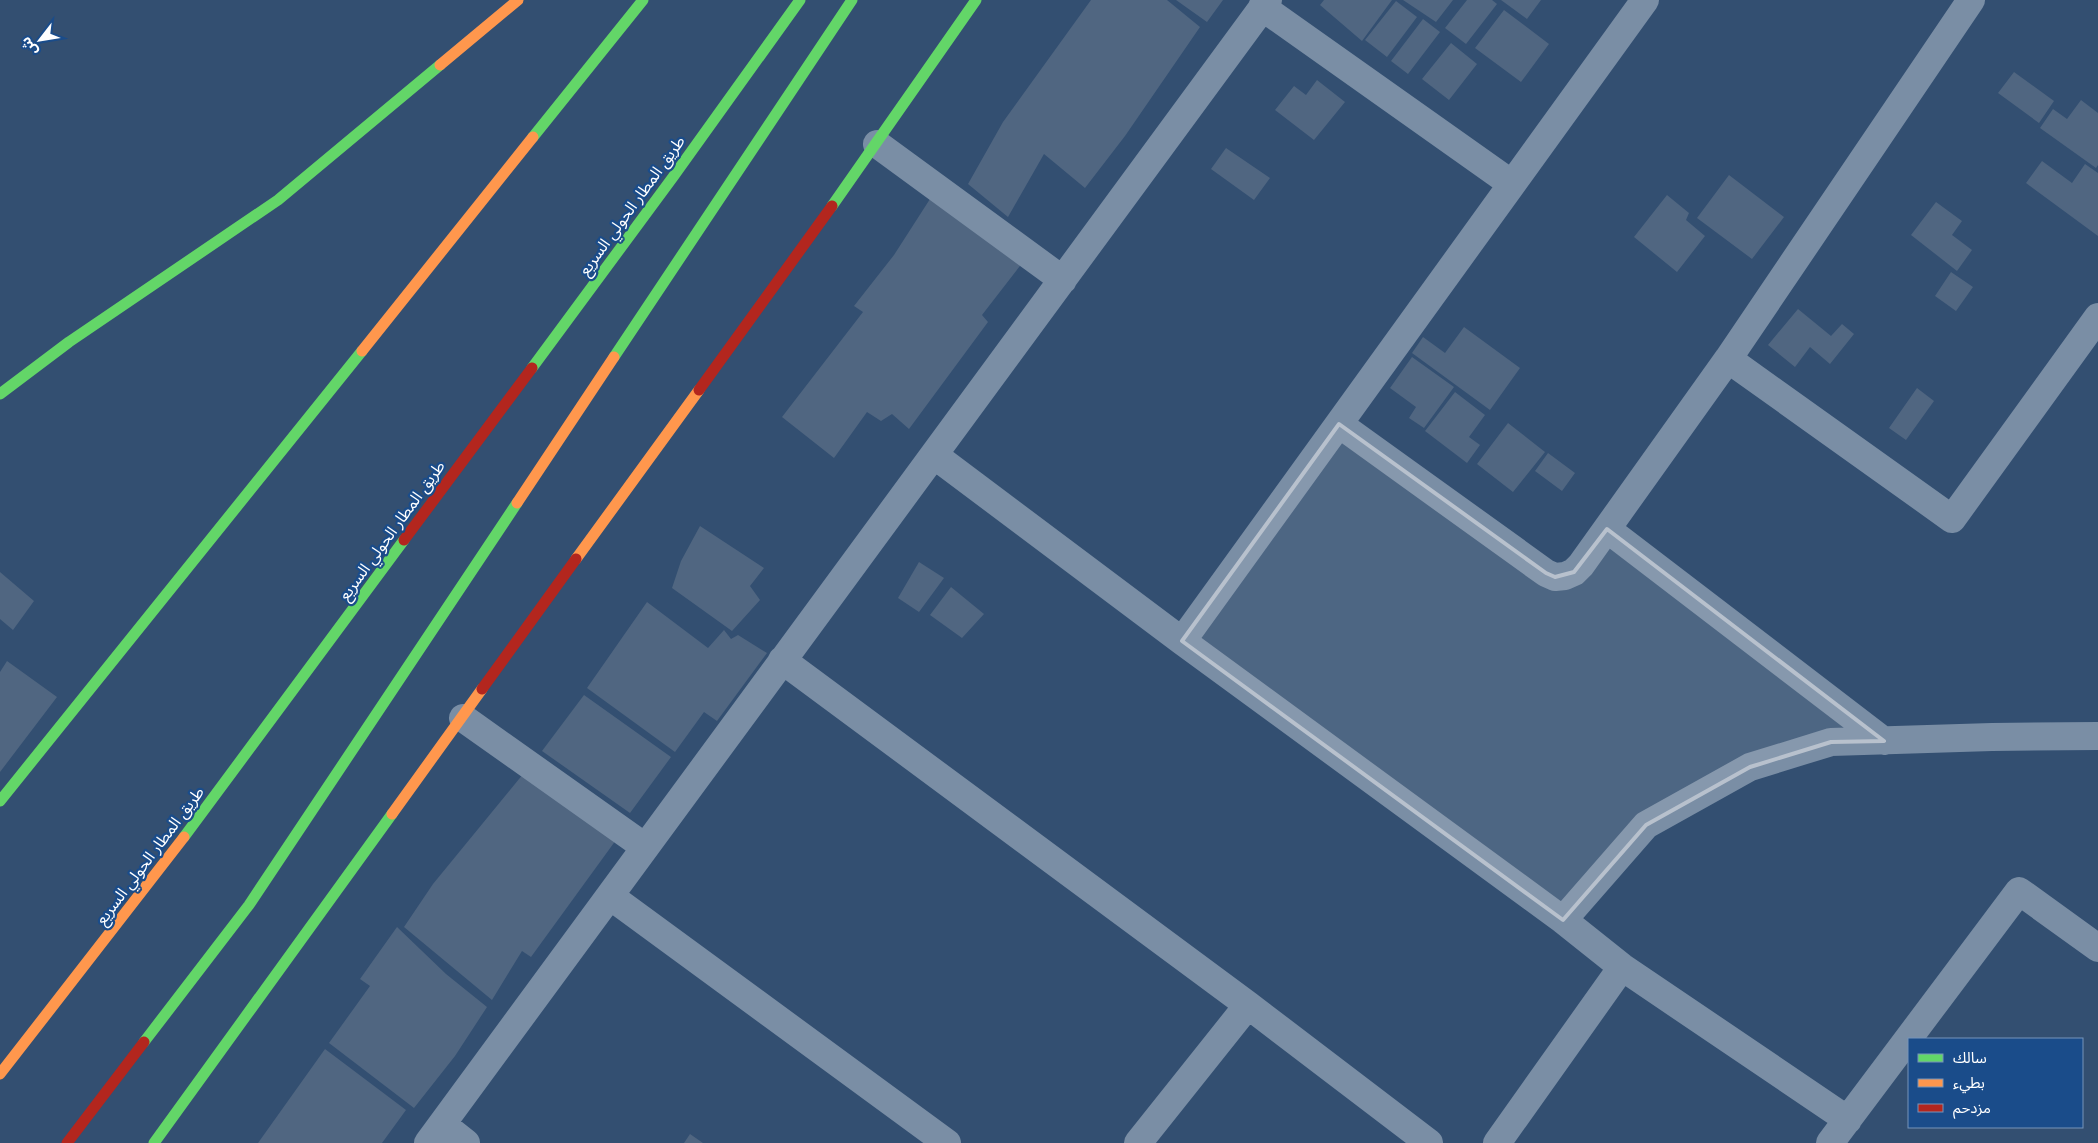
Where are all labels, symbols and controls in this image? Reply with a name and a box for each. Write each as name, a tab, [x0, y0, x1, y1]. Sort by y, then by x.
north arrow	[15, 15, 65, 65]
text: ش	[16, 34, 41, 60]
street label: طريق المطار الحولي السريع	[574, 131, 691, 281]
street label: طريق المطار الحولي السريع	[334, 456, 451, 606]
street label: طريق المطار الحولي السريع	[91, 782, 210, 930]
legend	[1908, 1038, 2083, 1128]
text: سالك	[1953, 1048, 1987, 1066]
text: بطيء	[1953, 1073, 1985, 1094]
text: مزدحم	[1953, 1098, 1991, 1119]

